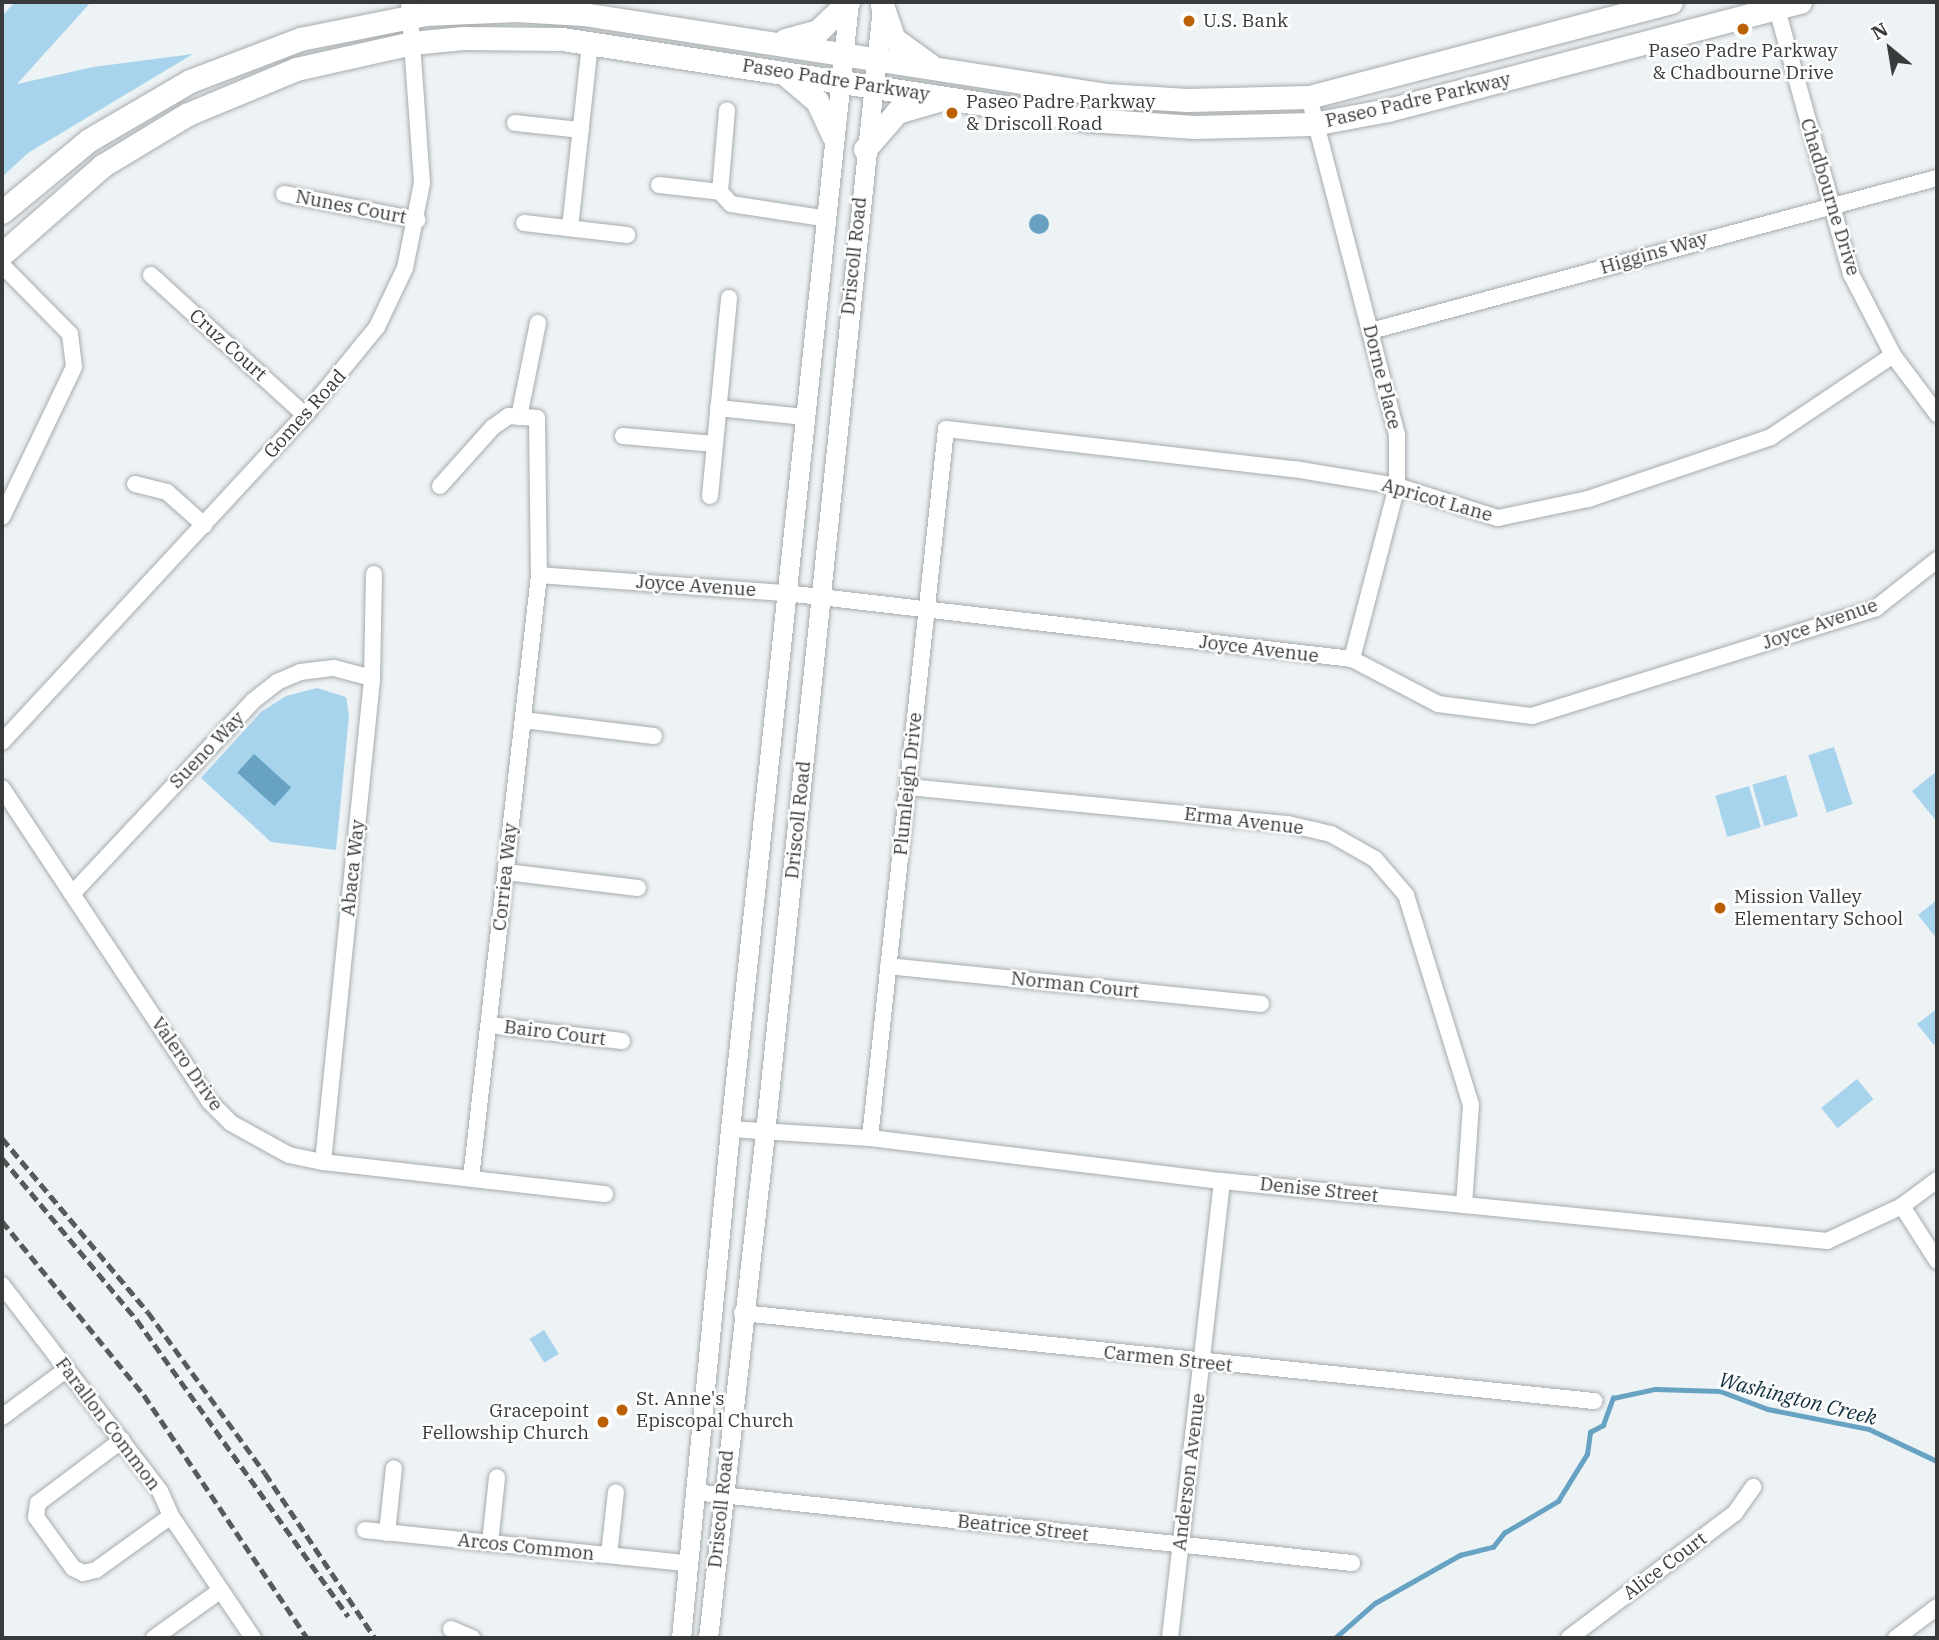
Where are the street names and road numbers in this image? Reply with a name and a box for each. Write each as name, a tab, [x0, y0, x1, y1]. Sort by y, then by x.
street label: Paseo Padre Parkway	[741, 54, 931, 106]
street label: Paseo Padre Parkway	[1323, 68, 1513, 132]
street label: Chadbourne Drive	[1795, 116, 1865, 278]
street label: Nunes Court	[294, 185, 408, 229]
street label: Driscoll Road	[836, 196, 872, 316]
street label: Higgins Way	[1598, 227, 1710, 279]
street label: Cruz Court	[184, 304, 272, 386]
street label: Dorne Place	[1358, 322, 1406, 432]
street label: Gomes Road	[259, 365, 351, 463]
street label: Apricot Lane	[1379, 473, 1495, 527]
street label: Joyce Avenue	[635, 570, 757, 602]
street label: Joyce Avenue	[1760, 594, 1880, 654]
street label: Joyce Avenue	[1198, 630, 1320, 668]
street label: Sueno Way	[165, 707, 249, 793]
street label: Plumleigh Drive	[889, 711, 927, 857]
street label: Driscoll Road	[780, 760, 816, 880]
street label: Erma Avenue	[1183, 802, 1305, 840]
street label: Abaca Way	[337, 819, 369, 917]
street label: Corriea Way	[488, 822, 522, 932]
street label: Norman Court	[1010, 967, 1140, 1003]
street label: Valero Drive	[146, 1013, 228, 1115]
street label: Bairo Court	[503, 1015, 607, 1051]
street label: Denise Street	[1259, 1172, 1379, 1208]
street label: Carmen Street	[1103, 1341, 1233, 1377]
street label: Farallon Common	[50, 1353, 166, 1495]
street label: Anderson Avenue	[1168, 1392, 1210, 1552]
street label: Driscoll Road	[703, 1449, 739, 1569]
street label: Beatrice Street	[956, 1510, 1090, 1546]
street label: Alice Court	[1619, 1527, 1711, 1605]
street label: Arcos Common	[456, 1528, 596, 1566]

